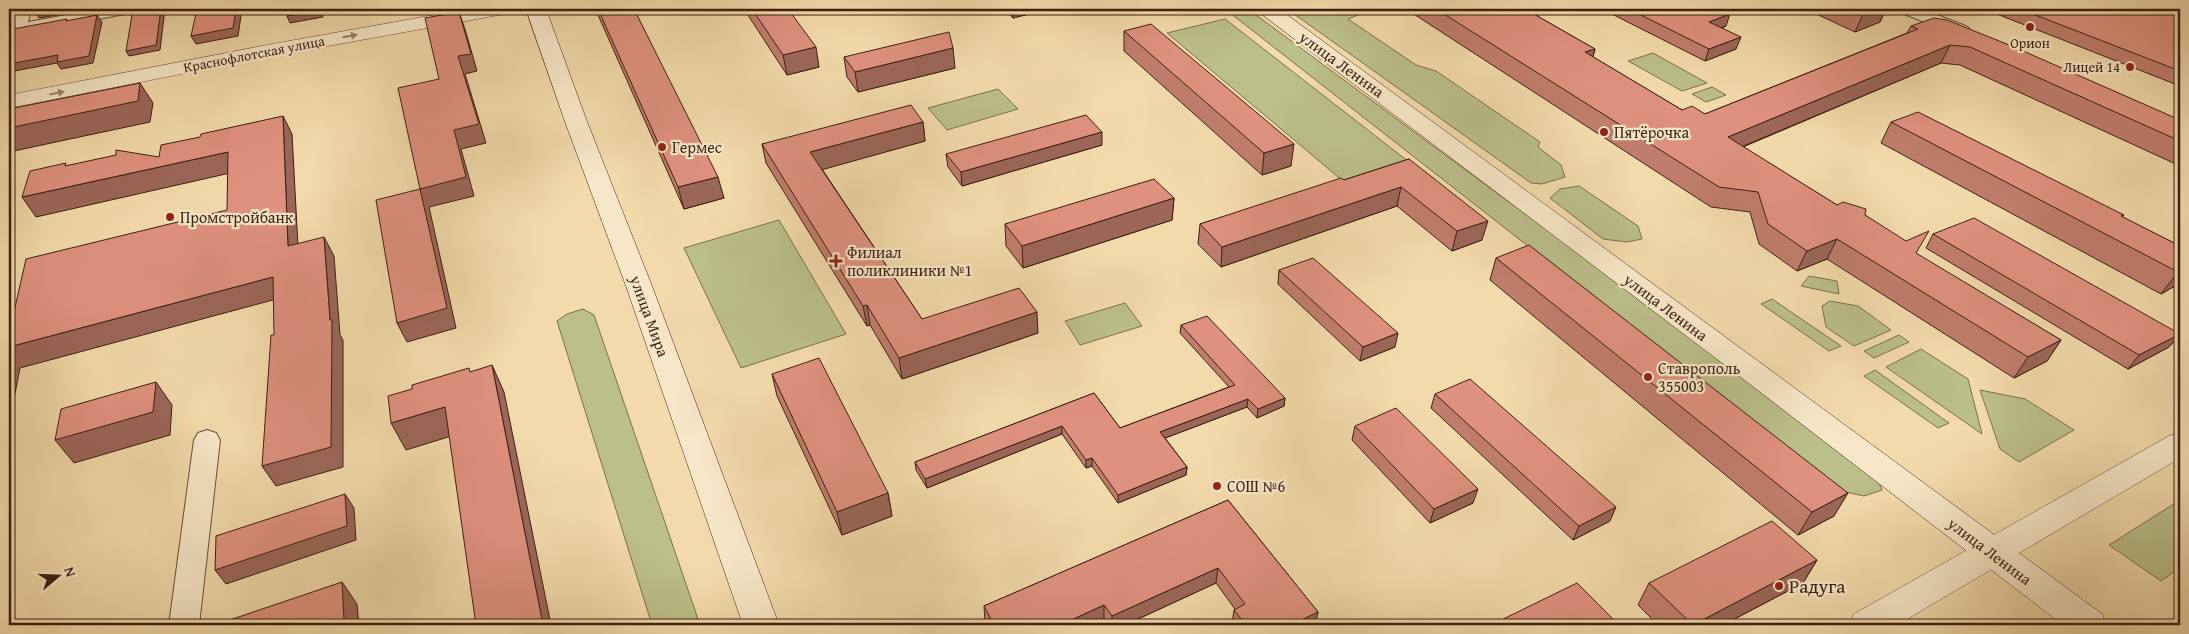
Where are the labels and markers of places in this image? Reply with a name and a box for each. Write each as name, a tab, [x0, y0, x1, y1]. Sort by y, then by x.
marker: Орион	[2024, 21, 2036, 33]
place label: Орион	[2010, 33, 2050, 53]
place label: Лицей 14	[2063, 57, 2120, 77]
marker: Лицей 14	[2124, 61, 2136, 73]
place label: Пятёрочка	[1614, 120, 1689, 144]
marker: Пятёрочка	[1598, 126, 1610, 138]
place label: Гермес	[672, 135, 722, 159]
marker: Гермес	[656, 141, 668, 153]
place label: Промстройбанк	[180, 205, 294, 229]
marker: Промстройбанк	[164, 211, 176, 223]
place label: Филиал поликлиники №1	[847, 240, 972, 282]
marker: Филиал поликлиники №1	[829, 254, 843, 268]
place label: Ставрополь 355003	[1658, 356, 1741, 398]
marker: Ставрополь 355003	[1642, 371, 1654, 383]
place label: СОШ №6	[1227, 474, 1285, 498]
marker: СОШ №6	[1211, 480, 1223, 492]
place label: Радуга	[1789, 572, 1845, 600]
marker: Радуга	[1773, 580, 1785, 592]

